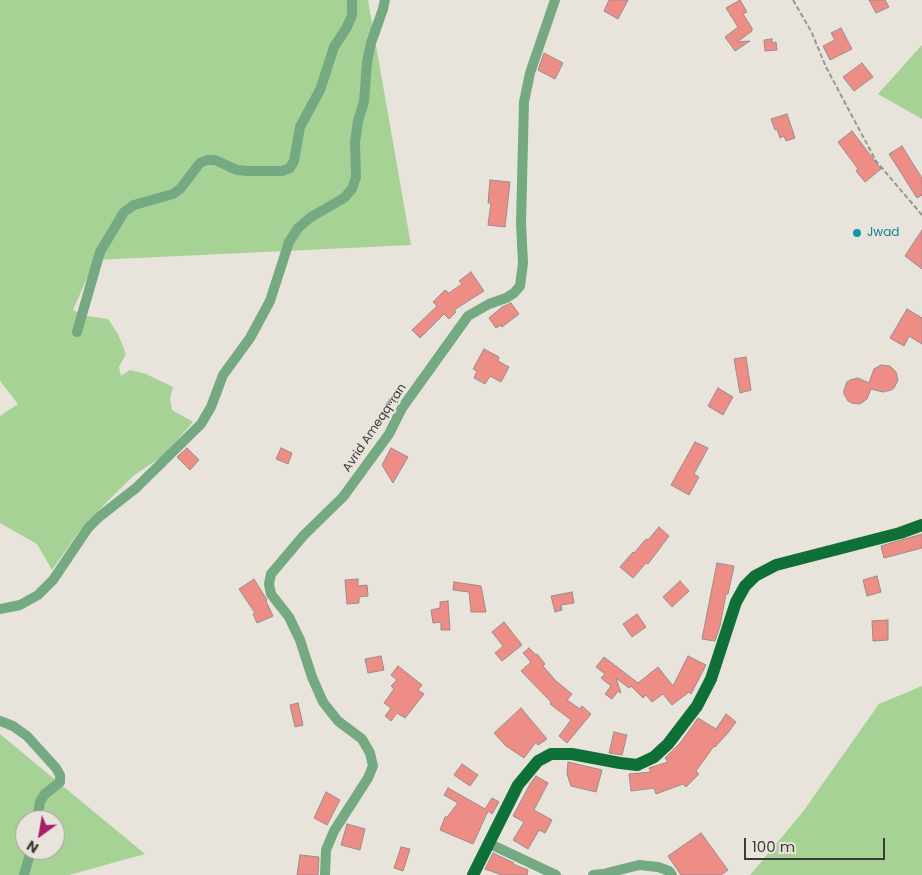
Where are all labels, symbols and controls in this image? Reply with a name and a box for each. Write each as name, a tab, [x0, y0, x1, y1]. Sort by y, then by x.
place label: Jwad	[867, 226, 899, 240]
marker: Jwad	[851, 227, 863, 239]
street label: Avrid Ameqqʷṛan	[340, 381, 410, 475]
north arrow	[15, 810, 65, 860]
scale bar	[747, 828, 888, 860]
text: N	[23, 836, 42, 858]
text: 100 m	[752, 836, 795, 857]

